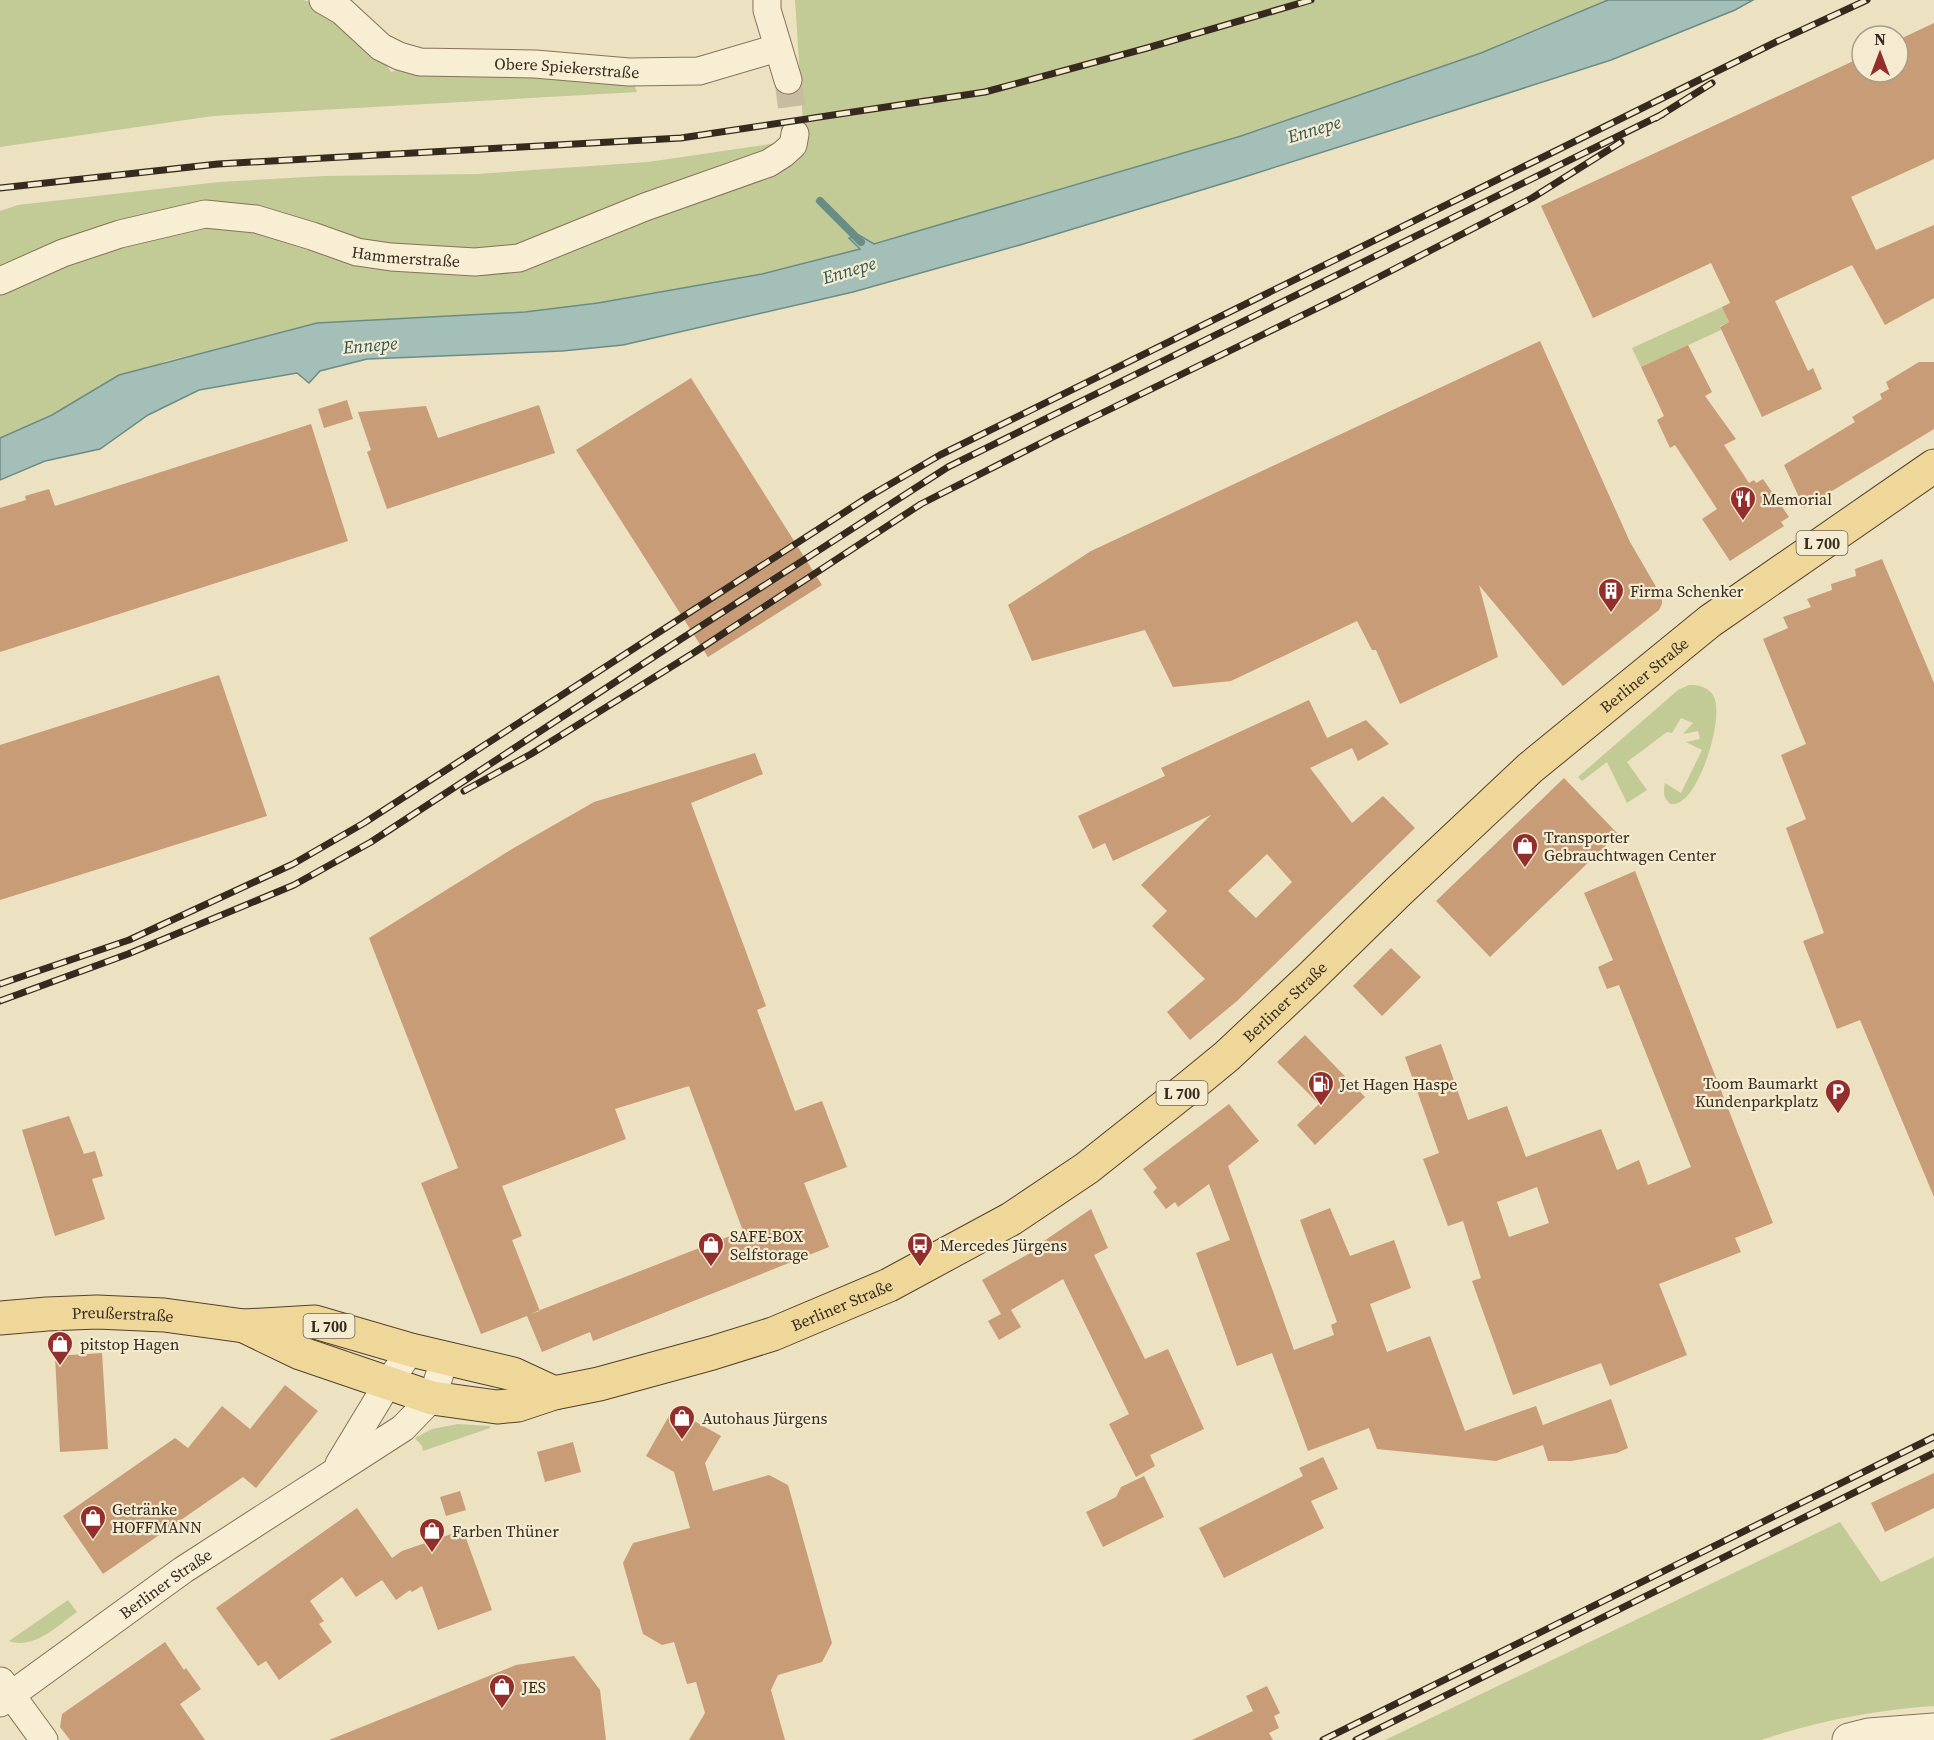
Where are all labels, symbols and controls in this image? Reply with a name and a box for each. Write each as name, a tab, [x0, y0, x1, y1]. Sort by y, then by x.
north arrow	[1850, 24, 1910, 84]
text: N	[1874, 28, 1886, 50]
street label: Obere Spiekerstraße	[494, 52, 639, 83]
water label: Ennepe	[1283, 109, 1344, 149]
street label: Hammerstraße	[350, 240, 461, 272]
water label: Ennepe	[818, 250, 879, 290]
water label: Ennepe	[341, 330, 399, 360]
restaurant icon: Memorial	[1728, 484, 1758, 522]
place label: Memorial	[1762, 488, 1832, 510]
road number: L 700	[1796, 531, 1848, 555]
building icon: Firma Schenker	[1596, 576, 1626, 614]
place label: Firma Schenker	[1630, 580, 1744, 602]
street label: Berliner Straße	[1595, 632, 1693, 718]
place label: Transporter Gebrauchtwagen Center	[1544, 826, 1716, 866]
shop icon: Transporter Gebrauchtwagen Center	[1510, 831, 1540, 869]
street label: Berliner Straße	[1238, 956, 1332, 1047]
fuel station icon: Jet Hagen Haspe	[1306, 1069, 1336, 1107]
place label: Toom Baumarkt Kundenparkplatz	[1695, 1072, 1819, 1112]
place label: Jet Hagen Haspe	[1339, 1073, 1457, 1095]
parking icon: Toom Baumarkt Kundenparkplatz	[1823, 1077, 1853, 1115]
road number: L 700	[1156, 1081, 1208, 1105]
place label: SAFE-BOX Selfstorage	[730, 1225, 808, 1265]
shop icon: SAFE-BOX Selfstorage	[696, 1230, 726, 1268]
bus stop icon: Mercedes Jürgens	[905, 1230, 935, 1268]
place label: Mercedes Jürgens	[940, 1234, 1067, 1256]
street label: Berliner Straße	[788, 1274, 896, 1336]
street label: Preußerstraße	[71, 1301, 175, 1327]
road number: L 700	[304, 1314, 354, 1338]
shop icon: pitstop Hagen	[45, 1329, 75, 1367]
place label: pitstop Hagen	[80, 1333, 180, 1355]
shop icon: Autohaus Jürgens	[667, 1403, 697, 1441]
place label: Autohaus Jürgens	[702, 1407, 828, 1429]
place label: Getränke HOFFMANN	[112, 1498, 202, 1538]
shop icon: Getränke HOFFMANN	[78, 1503, 108, 1541]
shop icon: Farben Thüner	[417, 1516, 447, 1554]
place label: Farben Thüner	[452, 1520, 559, 1542]
street label: Berliner Straße	[115, 1543, 216, 1624]
shop icon: JES	[487, 1672, 517, 1710]
place label: JES	[521, 1676, 546, 1698]

